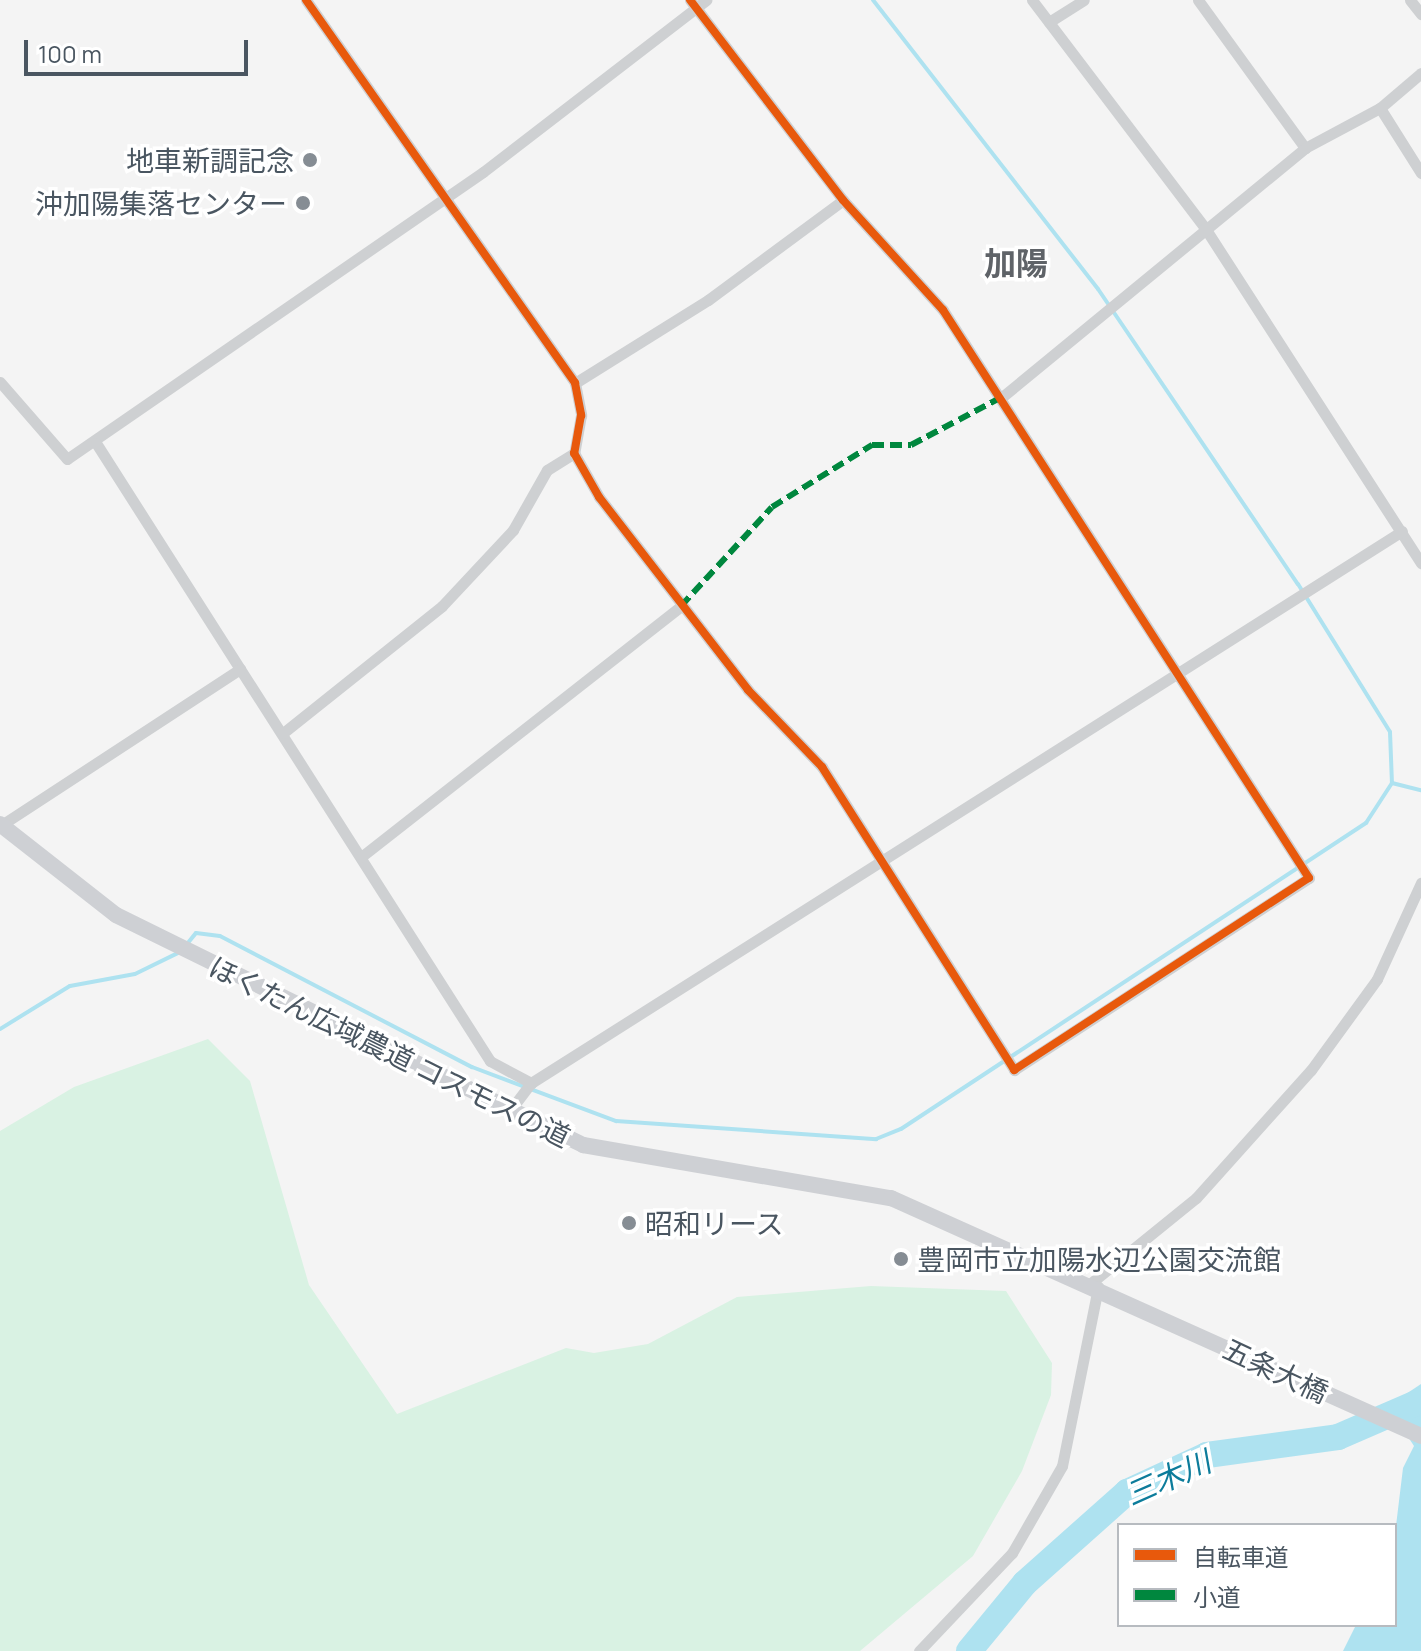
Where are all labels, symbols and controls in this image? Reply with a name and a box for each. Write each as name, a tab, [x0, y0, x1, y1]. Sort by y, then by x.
scale bar	[28, 24, 252, 74]
text: 100 m	[38, 37, 102, 70]
place label: 地車新調記念	[126, 143, 294, 177]
marker: 地車新調記念	[301, 151, 319, 169]
place label: 沖加陽集落センター	[35, 186, 287, 220]
marker: 沖加陽集落センター	[294, 194, 312, 212]
district label: 加陽	[984, 244, 1048, 282]
street label: ほくたん広域農道 コスモスの道	[204, 949, 576, 1153]
place label: 昭和リース	[645, 1206, 785, 1240]
marker: 昭和リース	[620, 1214, 638, 1232]
place label: 豊岡市立加陽水辺公園交流館	[917, 1242, 1281, 1276]
marker: 豊岡市立加陽水辺公園交流館	[892, 1250, 910, 1268]
street label: 五条大橋	[1218, 1331, 1334, 1409]
water label: 三木川	[1120, 1443, 1216, 1513]
legend	[1117, 1523, 1397, 1627]
text: 自転車道	[1193, 1540, 1289, 1573]
text: 小道	[1193, 1580, 1241, 1613]

